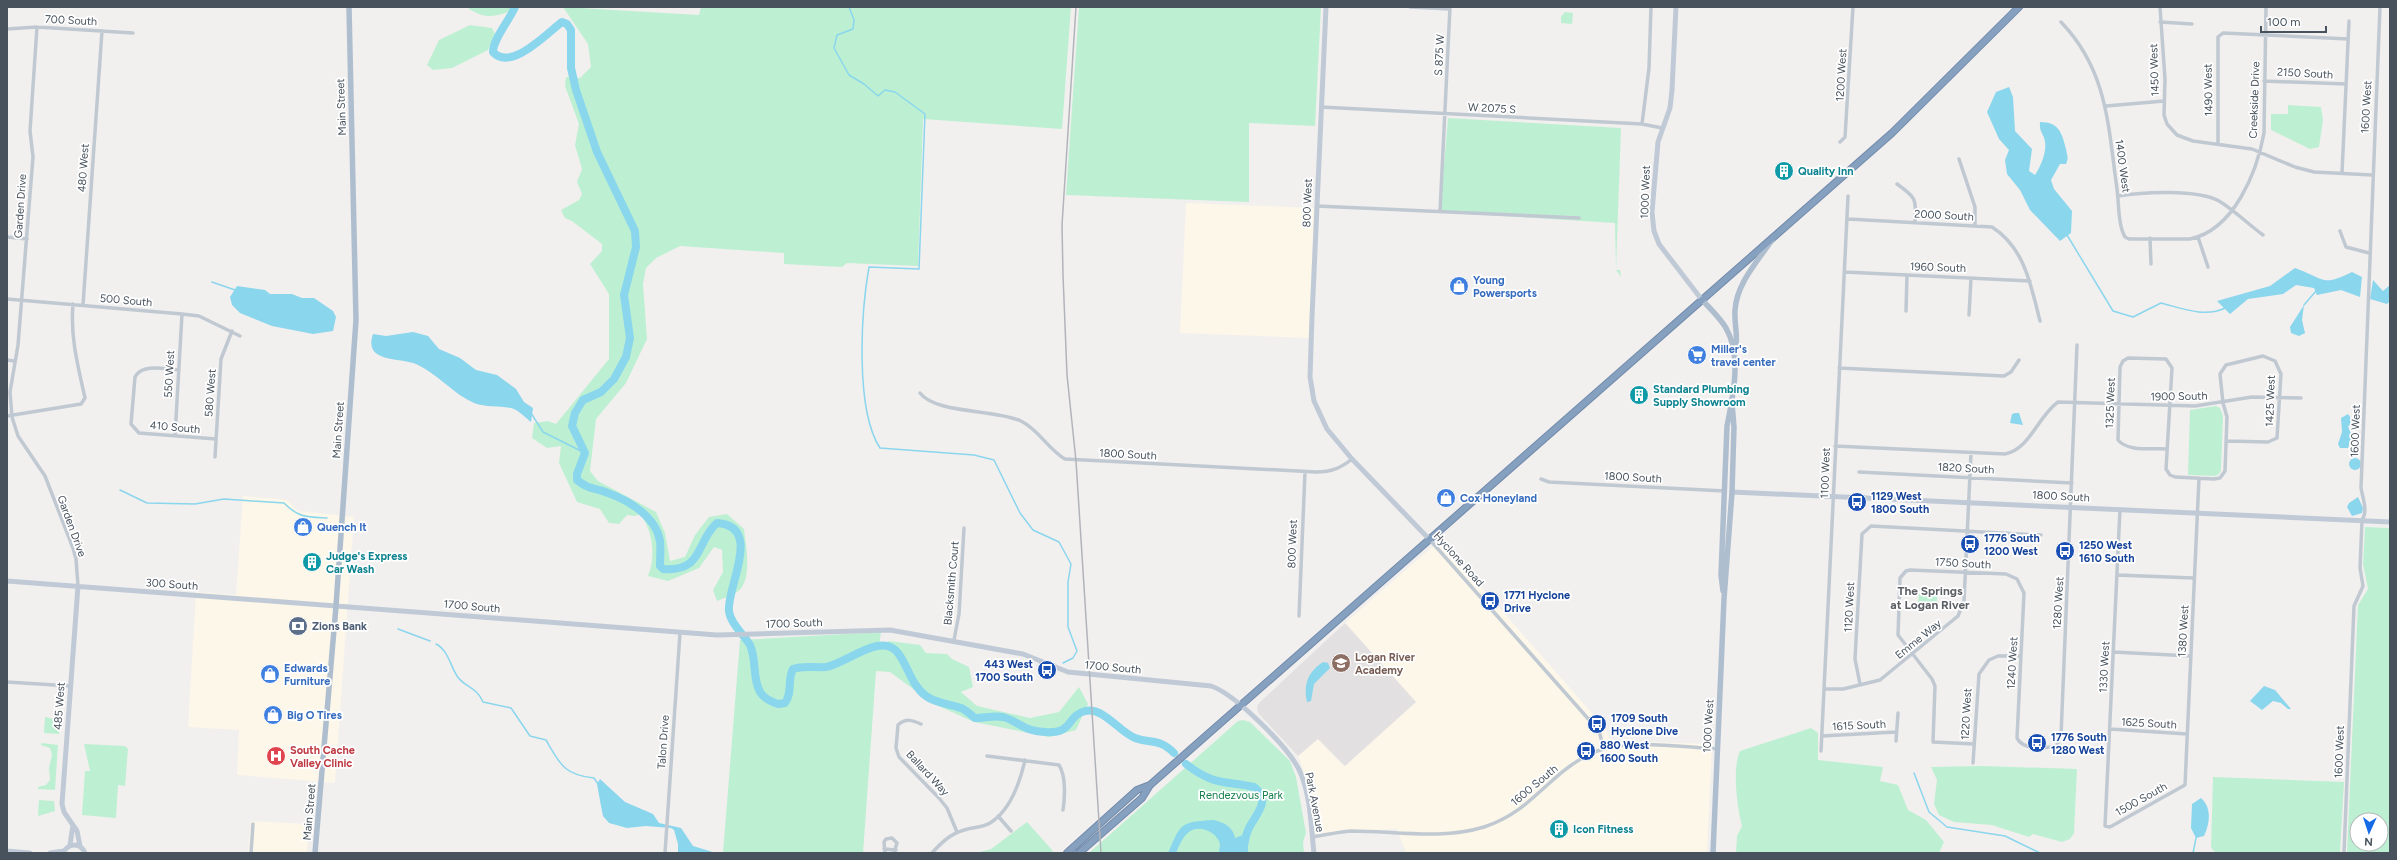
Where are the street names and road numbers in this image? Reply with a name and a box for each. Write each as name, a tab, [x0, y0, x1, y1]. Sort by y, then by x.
street label: 700 South	[45, 13, 97, 28]
street label: S 875 W	[1432, 33, 1447, 76]
street label: 1450 West	[2147, 43, 2162, 97]
street label: 1200 West	[1834, 48, 1849, 102]
street label: Creekside Drive	[2247, 61, 2262, 139]
street label: 1490 West	[2202, 63, 2215, 116]
street label: 2150 South	[2276, 66, 2333, 81]
street label: Main Street	[334, 78, 349, 136]
street label: 1600 West	[2359, 80, 2374, 134]
street label: W 2075 S	[1468, 101, 1517, 116]
street label: 1400 West	[2112, 139, 2133, 194]
street label: 480 West	[75, 143, 92, 193]
street label: 1000 West	[1638, 165, 1653, 219]
street label: Garden Drive	[12, 173, 29, 239]
street label: 800 West	[1300, 178, 1315, 228]
street label: 2000 South	[1914, 207, 1974, 224]
street label: 1960 South	[1910, 260, 1966, 275]
street label: 500 South	[99, 292, 153, 309]
street label: 550 West	[162, 350, 177, 398]
street label: 580 West	[202, 369, 219, 418]
street label: 1425 West	[2263, 375, 2278, 427]
street label: 1325 West	[2103, 377, 2118, 429]
street label: 1900 South	[2150, 390, 2208, 403]
street label: Main Street	[330, 401, 347, 459]
street label: 1600 West	[2348, 404, 2363, 458]
street label: 410 South	[149, 419, 201, 436]
street label: 1800 South	[1099, 446, 1157, 462]
street label: 1100 West	[1818, 447, 1833, 499]
street label: 1820 South	[1937, 461, 1995, 476]
street label: 1800 South	[1604, 469, 1662, 485]
street label: 1800 South	[2032, 488, 2090, 504]
street label: Garden Drive	[54, 494, 89, 559]
street label: 800 West	[1285, 519, 1300, 569]
street label: Hyclone Road	[1431, 529, 1486, 589]
street label: Blacksmith Court	[941, 540, 962, 626]
street label: 1750 South	[1935, 556, 1991, 571]
street label: 300 South	[145, 576, 199, 593]
street label: 1280 West	[2051, 576, 2066, 630]
street label: 1120 West	[1842, 582, 1857, 633]
street label: 1700 South	[443, 598, 501, 615]
street label: 1380 West	[2176, 604, 2191, 658]
street label: 1700 South	[765, 616, 823, 631]
street label: Emme Way	[1893, 617, 1944, 662]
street label: 1240 West	[2005, 636, 2020, 690]
street label: 1330 West	[2097, 641, 2112, 693]
street label: 1700 South	[1084, 659, 1142, 676]
street label: 485 West	[51, 682, 68, 730]
street label: 1220 West	[1959, 688, 1974, 740]
street label: 1000 West	[1701, 699, 1716, 753]
street label: Talon Drive	[655, 715, 672, 769]
street label: 1625 South	[2121, 716, 2177, 731]
street label: 1615 South	[1832, 718, 1886, 733]
street label: 1600 West	[2332, 725, 2347, 779]
street label: Ballard Way	[903, 748, 952, 799]
street label: 1600 South	[1508, 762, 1560, 809]
street label: Park Avenue	[1302, 771, 1327, 833]
street label: 1500 South	[2113, 780, 2169, 819]
street label: Main Street	[301, 783, 318, 841]

